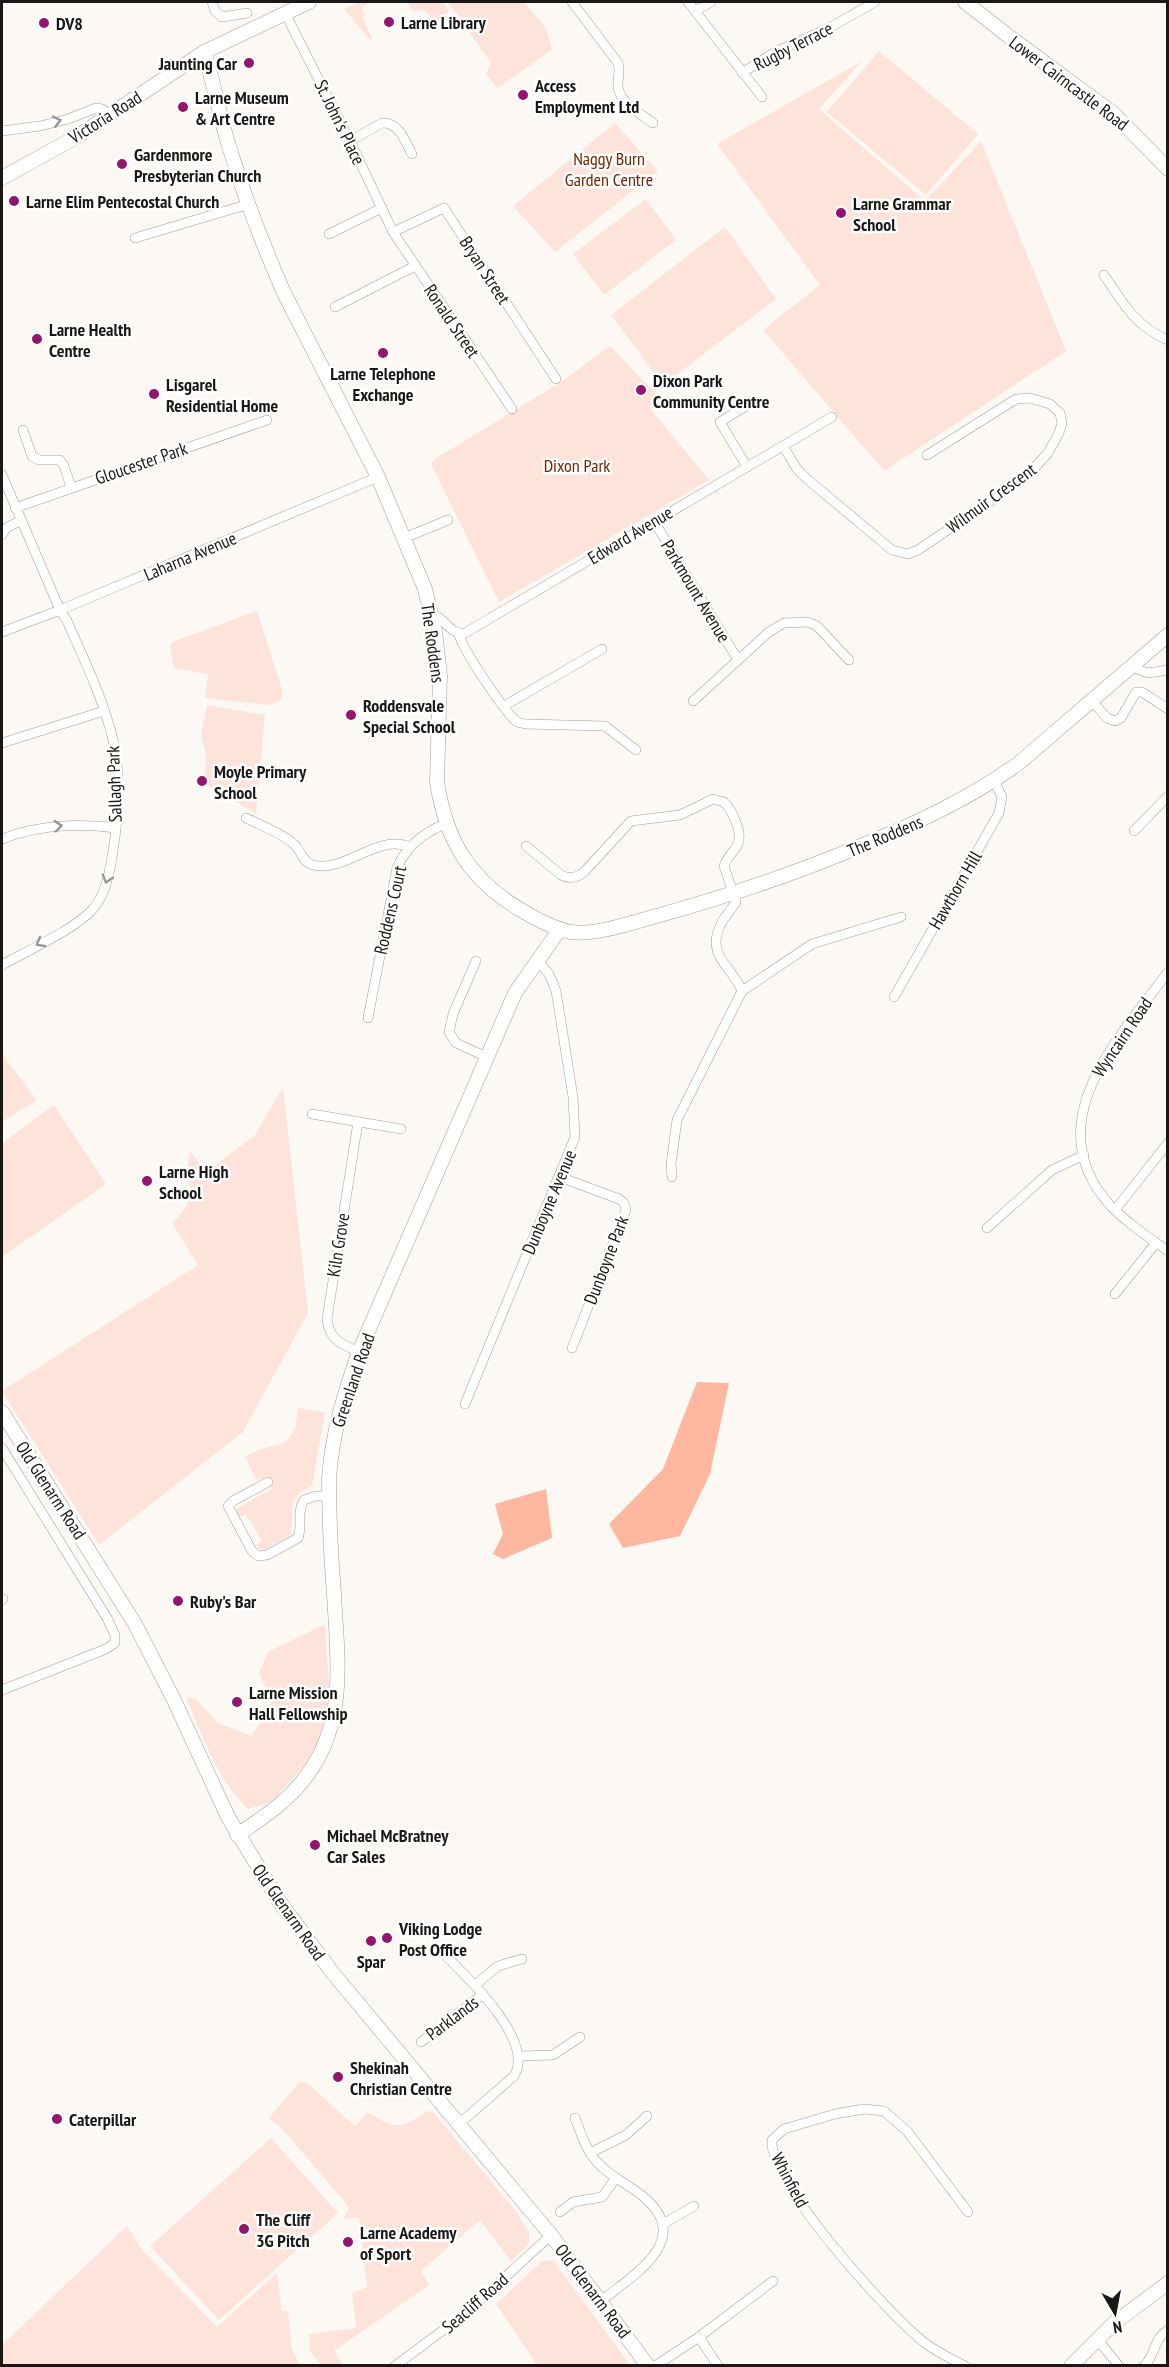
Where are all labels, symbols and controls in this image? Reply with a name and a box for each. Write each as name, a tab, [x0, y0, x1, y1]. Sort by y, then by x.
place label: Larne Library	[401, 11, 486, 34]
place label: DV8	[56, 12, 83, 35]
marker: Larne Library	[382, 15, 396, 29]
marker: DV8	[37, 16, 51, 30]
street label: Rugby Terrace	[750, 16, 836, 76]
street label: Lower Cairncastle Road	[1005, 31, 1133, 135]
place label: Jaunting Car	[158, 52, 238, 75]
marker: Jaunting Car	[242, 56, 256, 70]
place label: Access Employment Ltd	[534, 74, 639, 118]
street label: St. John's Place	[310, 76, 370, 168]
street label: Victoria Road	[63, 86, 146, 149]
place label: Larne Museum & Art Centre	[195, 86, 289, 130]
marker: Access Employment Ltd	[516, 88, 530, 102]
marker: Larne Museum & Art Centre	[176, 100, 190, 114]
one-way arrow	[52, 116, 62, 129]
place label: Gardenmore Presbyterian Church	[134, 143, 261, 187]
park label: Naggy Burn Garden Centre	[565, 147, 653, 191]
marker: Gardenmore Presbyterian Church	[115, 157, 129, 171]
place label: Larne Elim Pentecostal Church	[26, 190, 219, 213]
place label: Larne Grammar School	[853, 192, 952, 236]
marker: Larne Elim Pentecostal Church	[7, 194, 21, 208]
marker: Larne Grammar School	[834, 206, 848, 220]
street label: Bryan Street	[455, 232, 515, 308]
street label: Ronald Street	[419, 280, 485, 362]
place label: Larne Health Centre	[49, 318, 131, 362]
marker: Larne Health Centre	[30, 332, 44, 346]
marker: Larne Telephone Exchange	[376, 346, 390, 360]
place label: Larne Telephone Exchange	[330, 362, 436, 406]
place label: Dixon Park Community Centre	[653, 369, 770, 413]
place label: Lisgarel Residential Home	[166, 373, 279, 417]
marker: Dixon Park Community Centre	[634, 383, 648, 397]
marker: Lisgarel Residential Home	[147, 387, 161, 401]
street label: Gloucester Park	[92, 436, 190, 490]
park label: Dixon Park	[544, 454, 610, 477]
street label: Wilmuir Crescent	[942, 458, 1040, 538]
street label: Edward Avenue	[583, 501, 677, 569]
street label: Laharna Avenue	[140, 526, 240, 586]
street label: Parkmount Avenue	[656, 535, 736, 647]
street label: The Roddens	[416, 602, 450, 684]
place label: Roddensvale Special School	[363, 694, 456, 738]
marker: Roddensvale Special School	[344, 708, 358, 722]
street label: Sallagh Park	[101, 745, 127, 823]
place label: Moyle Primary School	[214, 760, 307, 804]
marker: Moyle Primary School	[195, 774, 209, 788]
street label: The Roddens	[844, 810, 926, 862]
one-way arrow	[54, 820, 63, 833]
street label: Hawthorn Hill	[923, 846, 987, 933]
street label: Roddens Court	[369, 863, 411, 957]
one-way arrow	[102, 873, 114, 884]
one-way arrow	[36, 936, 46, 947]
street label: Wyncairn Road	[1087, 993, 1157, 1081]
street label: Dunboyne Avenue	[517, 1146, 581, 1258]
place label: Larne High School	[159, 1160, 229, 1204]
marker: Larne High School	[140, 1174, 154, 1188]
street label: Kiln Grove	[322, 1211, 354, 1279]
street label: Dunboyne Park	[579, 1212, 633, 1308]
street label: Greenland Road	[326, 1330, 380, 1430]
street label: Old Glenarm Road	[11, 1437, 91, 1543]
place label: Ruby's Bar	[190, 1590, 257, 1613]
marker: Ruby's Bar	[171, 1594, 185, 1608]
place label: Larne Mission Hall Fellowship	[249, 1681, 348, 1725]
marker: Larne Mission Hall Fellowship	[230, 1695, 244, 1709]
place label: Michael McBratney Car Sales	[327, 1824, 449, 1868]
marker: Michael McBratney Car Sales	[308, 1838, 322, 1852]
street label: Old Glenarm Road	[247, 1859, 331, 1965]
place label: Viking Lodge Post Office	[398, 1917, 482, 1961]
marker: Viking Lodge Post Office	[380, 1931, 394, 1945]
marker: Spar	[364, 1934, 378, 1948]
place label: Spar	[357, 1950, 386, 1973]
street label: Parklands	[421, 1991, 483, 2045]
place label: Shekinah Christian Centre	[350, 2056, 452, 2100]
marker: Shekinah Christian Centre	[331, 2070, 345, 2084]
place label: Caterpillar	[69, 2108, 137, 2131]
marker: Caterpillar	[50, 2112, 64, 2126]
street label: Whinfield	[766, 2148, 814, 2212]
place label: The Cliff 3G Pitch	[256, 2208, 311, 2252]
place label: Larne Academy of Sport	[360, 2221, 457, 2265]
marker: The Cliff 3G Pitch	[237, 2222, 251, 2236]
marker: Larne Academy of Sport	[341, 2235, 355, 2249]
street label: Old Glenarm Road	[550, 2239, 636, 2343]
street label: Seacliff Road	[437, 2268, 513, 2338]
north arrow	[1085, 2283, 1145, 2343]
text: N	[1112, 2317, 1124, 2338]

